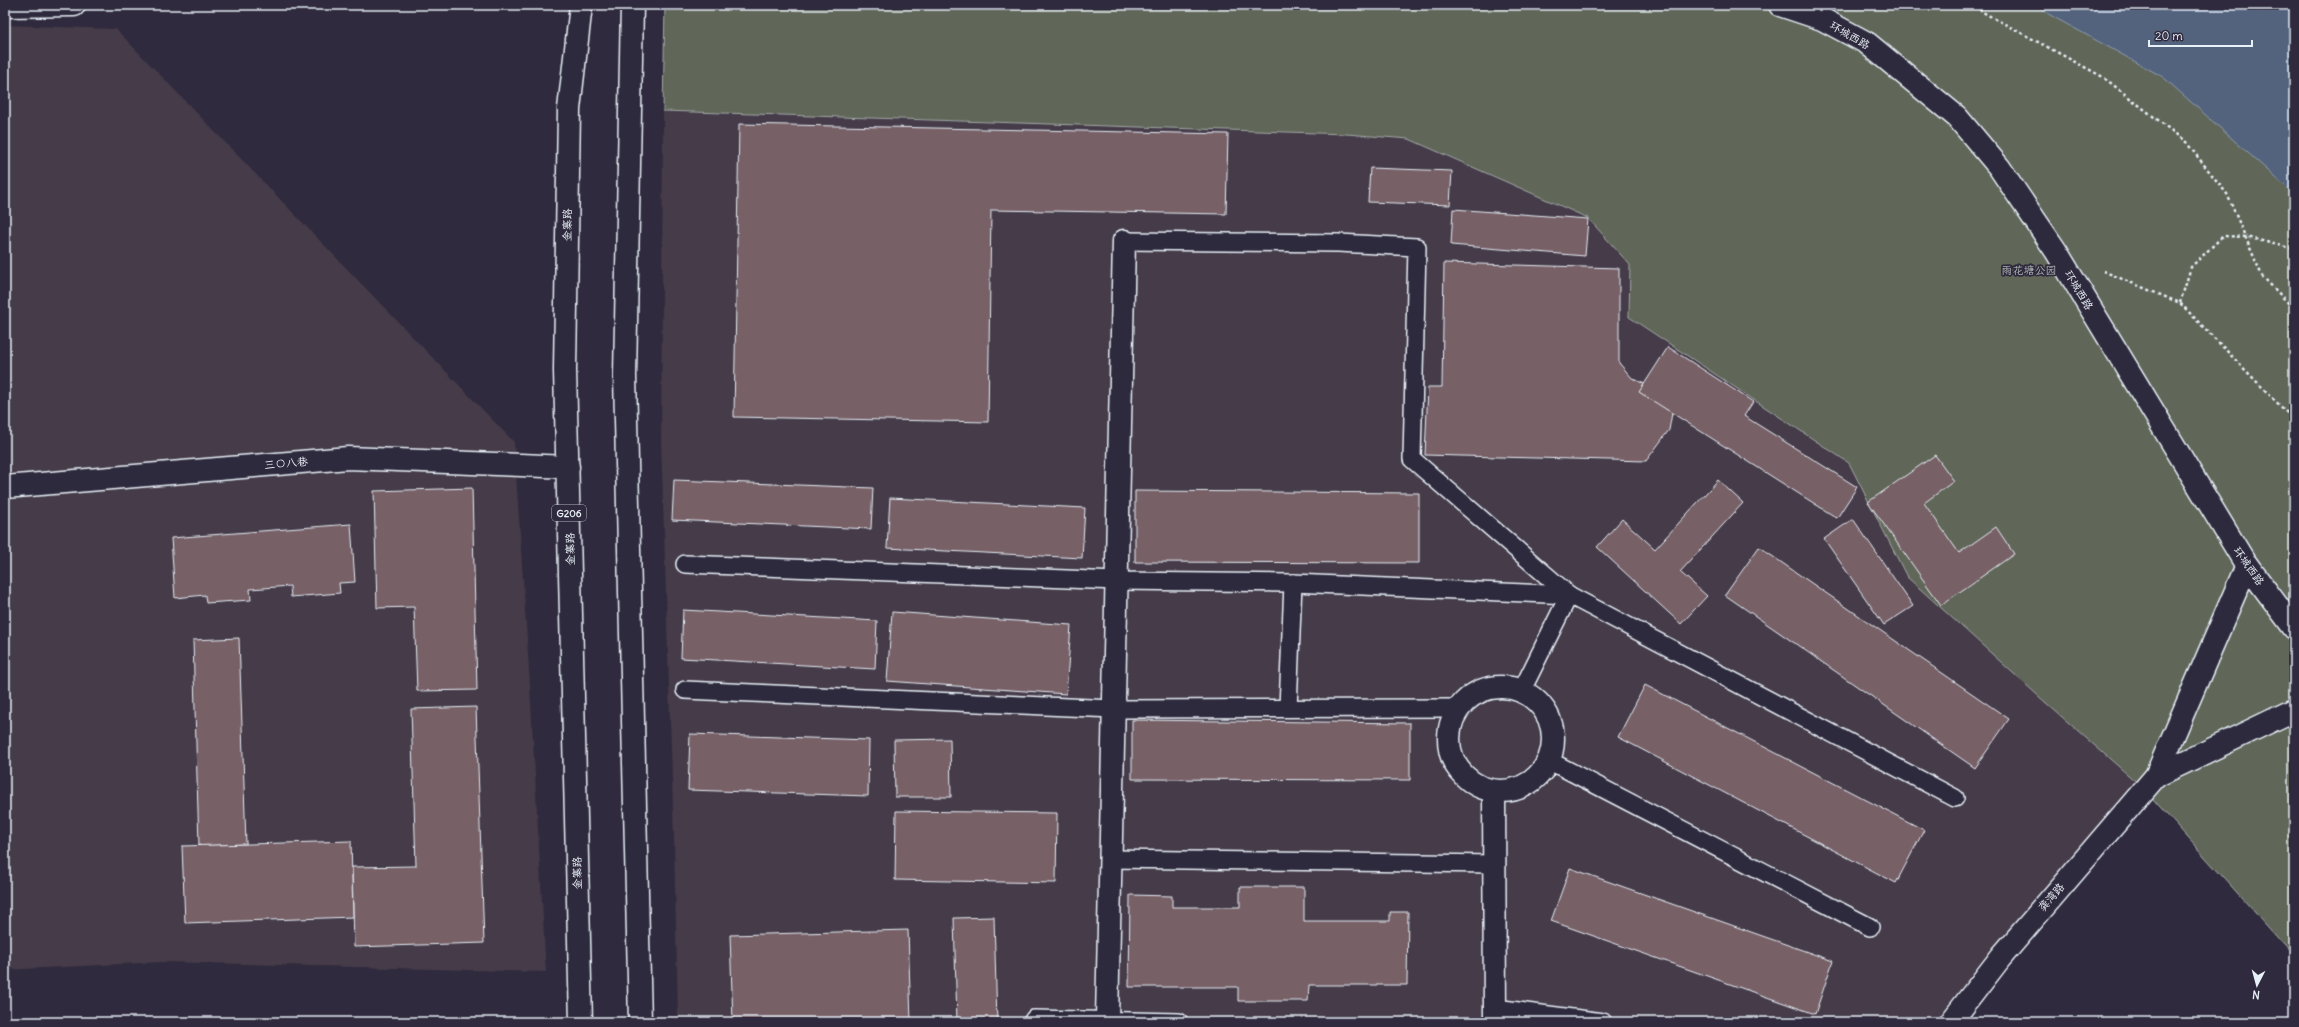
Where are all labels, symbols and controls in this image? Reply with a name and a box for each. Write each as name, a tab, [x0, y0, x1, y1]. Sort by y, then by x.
street label: 环城西路	[1827, 18, 1873, 52]
scale bar	[2149, 22, 2252, 48]
text: 20 m	[2155, 28, 2183, 43]
street label: 金寨路	[560, 208, 574, 242]
park label: 雨花塘公园	[2002, 263, 2057, 277]
street label: 环城西路	[2062, 268, 2096, 312]
street label: 三〇八巷	[263, 454, 309, 472]
road number: G206	[552, 505, 586, 521]
street label: 金寨路	[563, 532, 577, 566]
street label: 环城西路	[2231, 544, 2267, 588]
street label: 金寨路	[570, 856, 584, 890]
street label: 龚湾路	[2035, 880, 2067, 914]
north arrow	[2237, 965, 2277, 1005]
text: N	[2251, 988, 2260, 1002]

